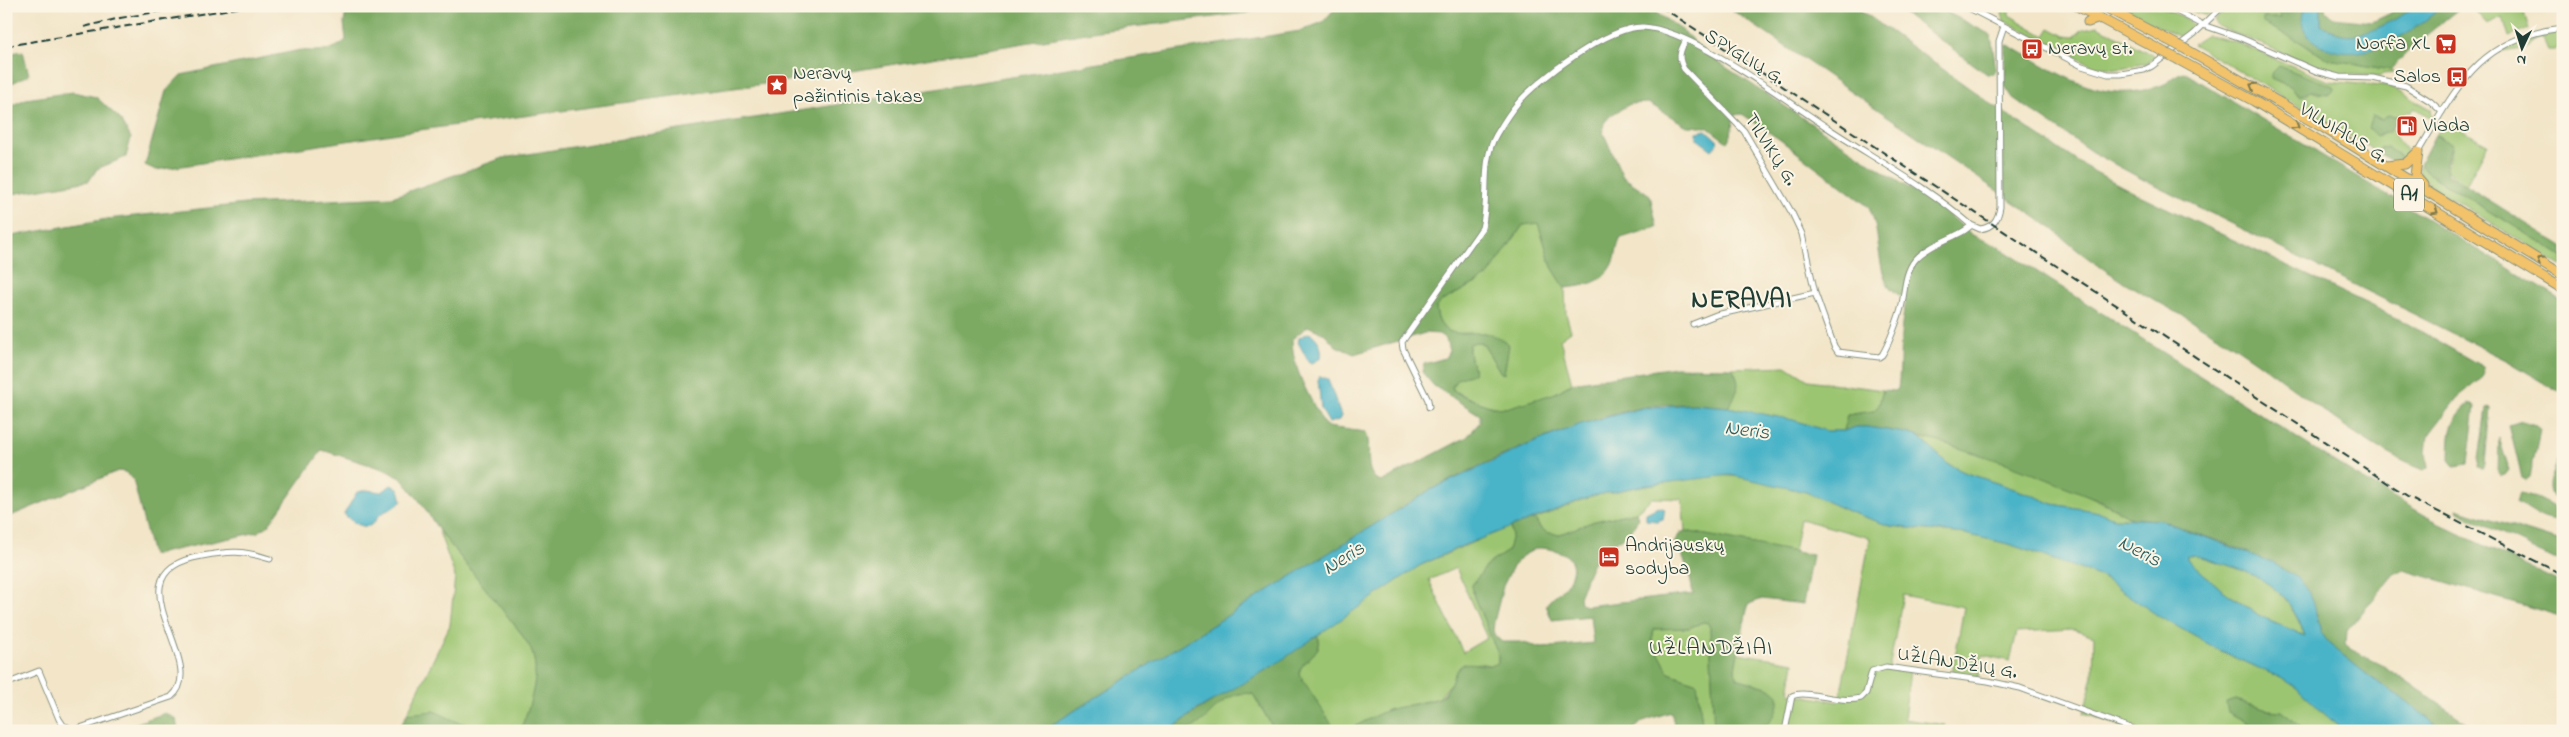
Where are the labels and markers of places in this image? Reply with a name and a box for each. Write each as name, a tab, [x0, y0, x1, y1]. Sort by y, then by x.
place label: Norfa XL	[2356, 30, 2431, 59]
supermarket icon: Norfa XL	[2434, 32, 2458, 56]
place label: Neravų st.	[2048, 35, 2133, 64]
bus stop icon: Neravų st.	[2020, 37, 2044, 61]
place label: Neravų pažintinis takas	[793, 60, 923, 112]
place label: Salos	[2393, 63, 2441, 92]
bus stop icon: Salos	[2445, 65, 2469, 89]
place icon: Neravų pažintinis takas	[765, 73, 789, 97]
place label: Viada	[2422, 112, 2470, 141]
fuel station icon: Viada	[2395, 114, 2419, 138]
place label: Andrijauskų sodyba	[1625, 532, 1725, 584]
hotel icon: Andrijauskų sodyba	[1597, 545, 1621, 569]

